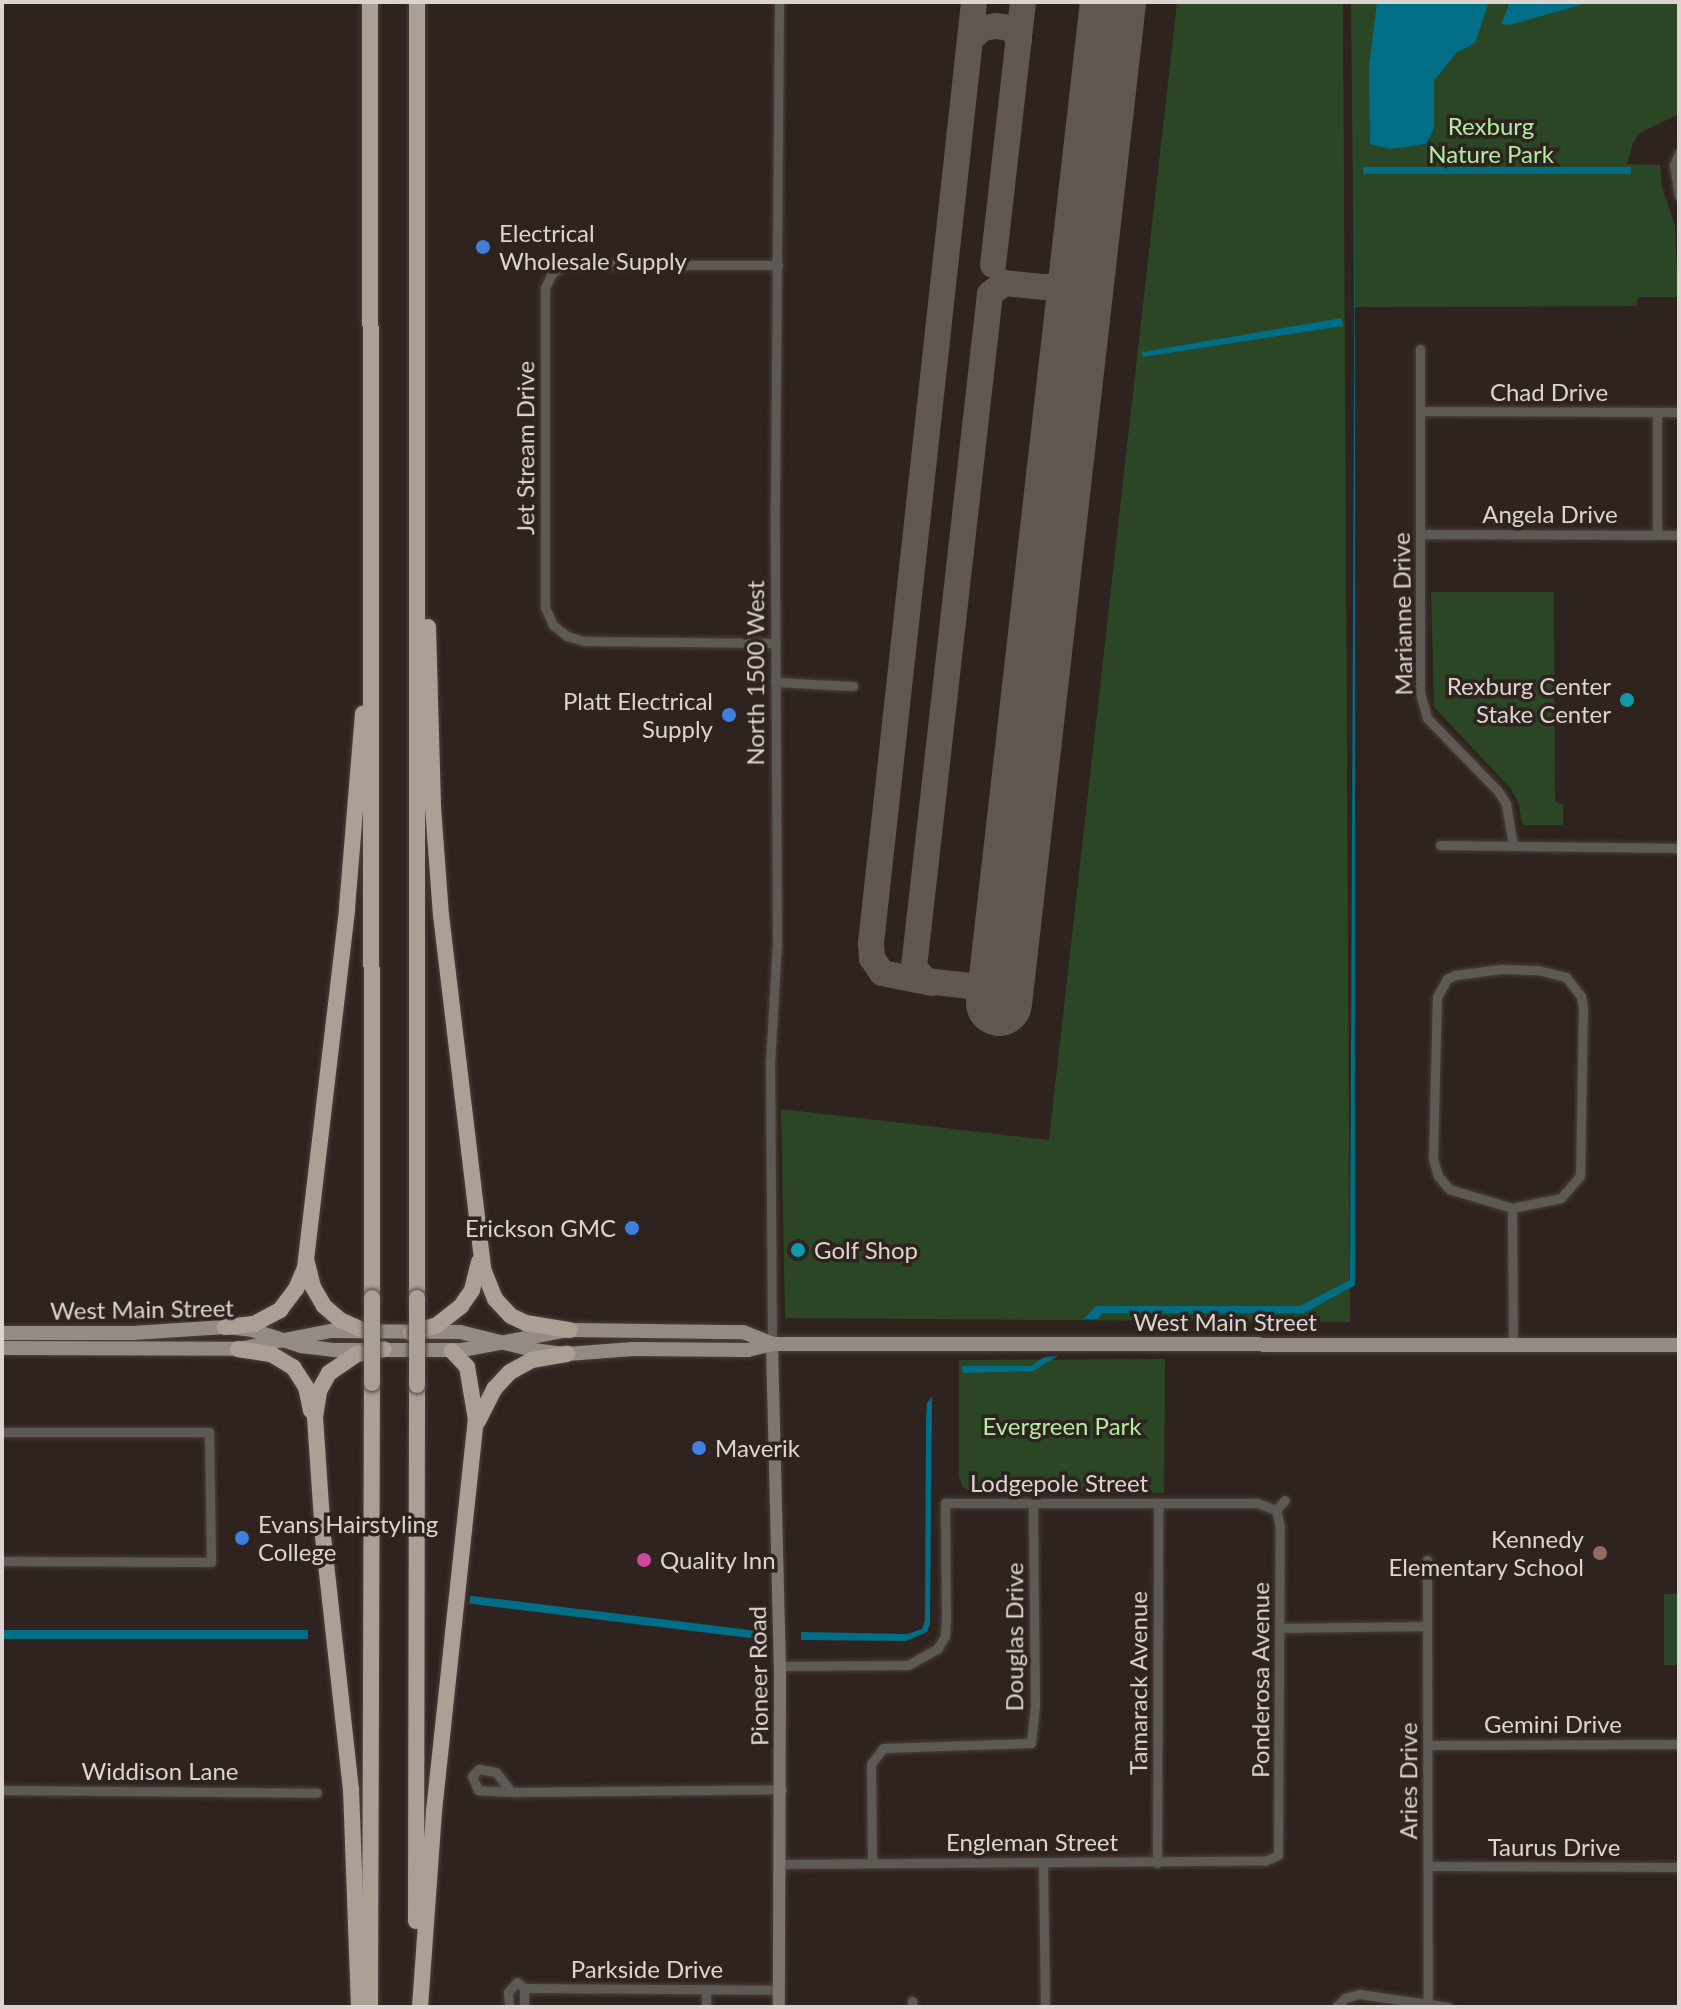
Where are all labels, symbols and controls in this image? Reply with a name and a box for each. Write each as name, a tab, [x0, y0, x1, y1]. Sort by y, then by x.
park label: Rexburg Nature Park	[1428, 112, 1554, 168]
place label: Electrical Wholesale Supply	[499, 219, 687, 275]
marker: Electrical Wholesale Supply	[474, 238, 492, 256]
street label: Jet Stream Drive	[511, 361, 539, 535]
street label: Chad Drive	[1490, 378, 1608, 406]
street label: Angela Drive	[1482, 500, 1618, 528]
street label: Marianne Drive	[1386, 532, 1418, 696]
street label: North 1500 West	[741, 580, 769, 766]
place label: Rexburg Center Stake Center	[1447, 672, 1611, 728]
place label: Platt Electrical Supply	[563, 687, 713, 743]
marker: Rexburg Center Stake Center	[1618, 691, 1636, 709]
marker: Platt Electrical Supply	[720, 706, 738, 724]
place label: Erickson GMC	[465, 1214, 616, 1242]
marker: Erickson GMC	[623, 1219, 641, 1237]
place label: Golf Shop	[814, 1236, 918, 1264]
marker: Golf Shop	[789, 1241, 807, 1259]
street label: West Main Street	[50, 1293, 234, 1325]
street label: West Main Street	[1133, 1308, 1317, 1336]
park label: Evergreen Park	[983, 1412, 1141, 1440]
place label: Maverik	[715, 1434, 800, 1462]
marker: Maverik	[690, 1439, 708, 1457]
street label: Lodgepole Street	[970, 1469, 1148, 1497]
place label: Evans Hairstyling College	[258, 1510, 438, 1566]
place label: Kennedy Elementary School	[1388, 1525, 1584, 1581]
marker: Evans Hairstyling College	[233, 1529, 251, 1547]
marker: Kennedy Elementary School	[1591, 1544, 1609, 1562]
place label: Quality Inn	[660, 1546, 776, 1574]
marker: Quality Inn	[635, 1551, 653, 1569]
street label: Douglas Drive	[1000, 1563, 1028, 1711]
street label: Ponderosa Avenue	[1246, 1582, 1274, 1778]
street label: Tamarack Avenue	[1124, 1591, 1152, 1775]
street label: Pioneer Road	[742, 1605, 774, 1747]
street label: Gemini Drive	[1484, 1710, 1622, 1738]
street label: Aries Drive	[1394, 1722, 1422, 1840]
street label: Widdison Lane	[81, 1757, 239, 1785]
street label: Engleman Street	[946, 1828, 1118, 1856]
street label: Taurus Drive	[1488, 1833, 1620, 1861]
street label: Parkside Drive	[571, 1955, 723, 1983]

